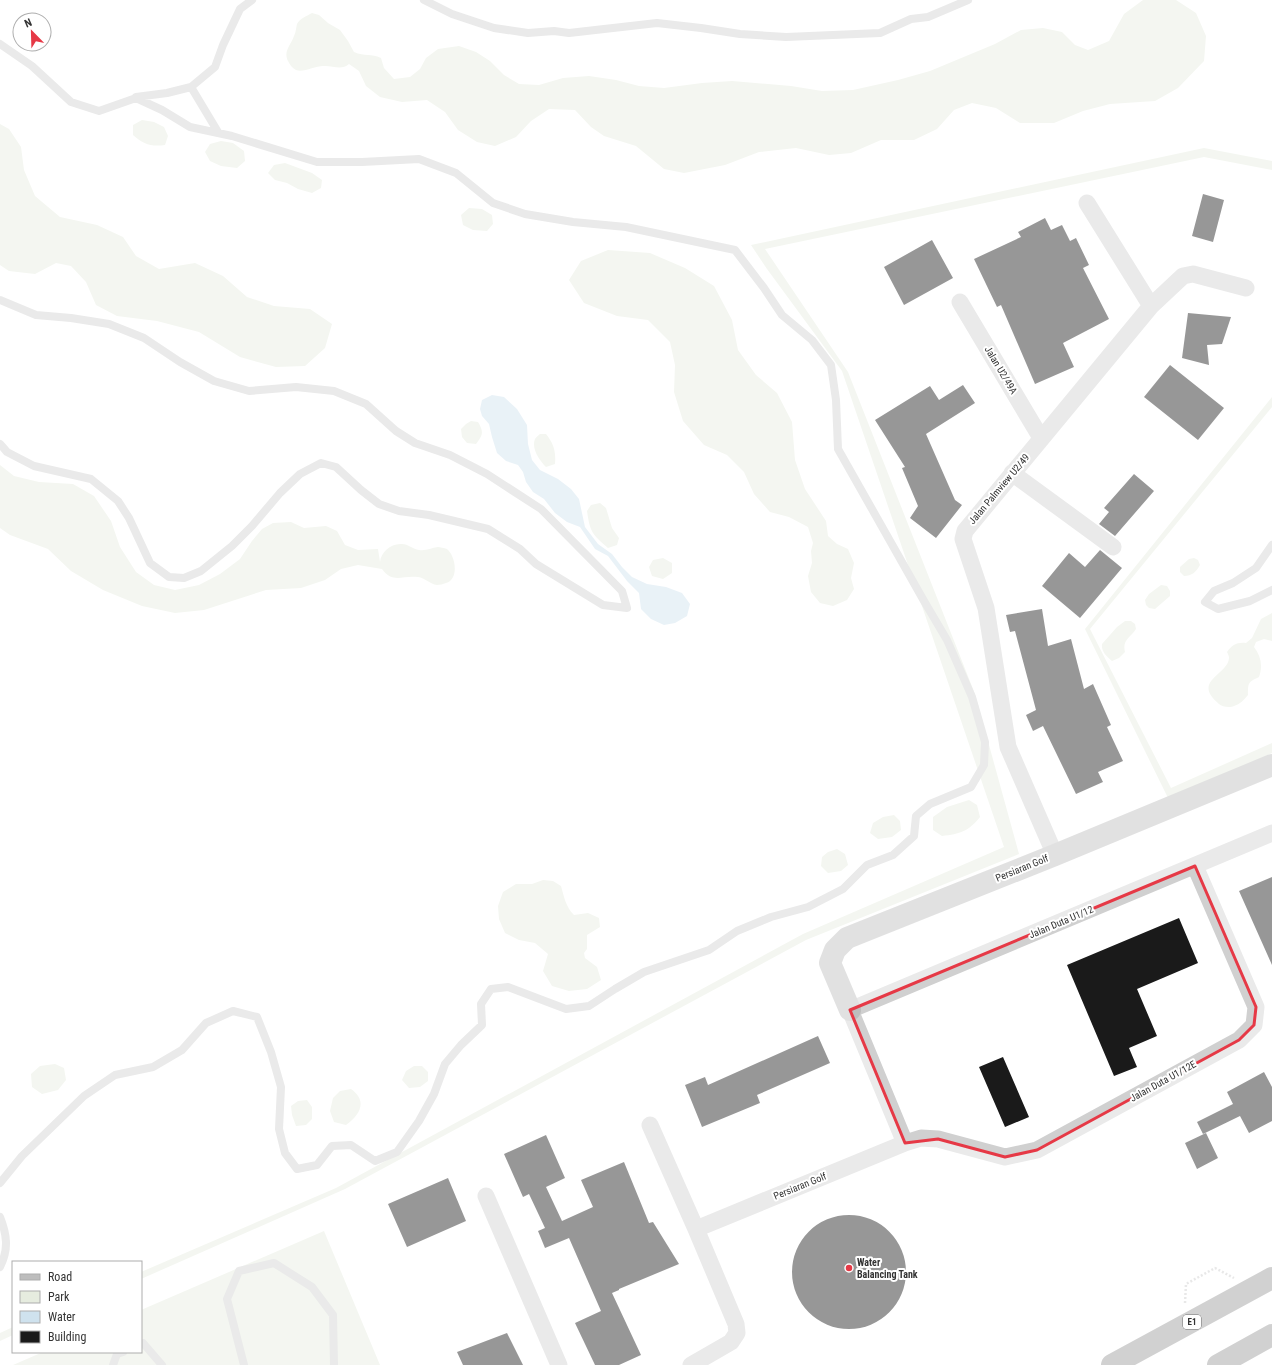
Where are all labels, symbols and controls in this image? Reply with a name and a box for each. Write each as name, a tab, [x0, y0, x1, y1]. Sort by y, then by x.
north arrow	[12, 12, 52, 52]
text: N	[23, 16, 34, 31]
street label: Jalan U2/49A	[982, 344, 1020, 396]
street label: Jalan Palmview U2/49	[966, 452, 1032, 526]
street label: Persiaran Golf	[994, 852, 1051, 884]
street label: Jalan Duta U1/12	[1027, 904, 1095, 940]
street label: Jalan Duta U1/12E	[1128, 1058, 1198, 1104]
street label: Persiaran Golf	[772, 1170, 829, 1202]
place label: Water Balancing Tank	[857, 1257, 918, 1280]
legend	[12, 1261, 142, 1353]
marker: Water Balancing Tank	[844, 1263, 854, 1273]
text: Road	[48, 1270, 72, 1284]
text: Park	[48, 1290, 70, 1304]
text: Water	[48, 1310, 76, 1324]
road number: E1	[1183, 1315, 1201, 1329]
text: Building	[48, 1330, 86, 1344]

